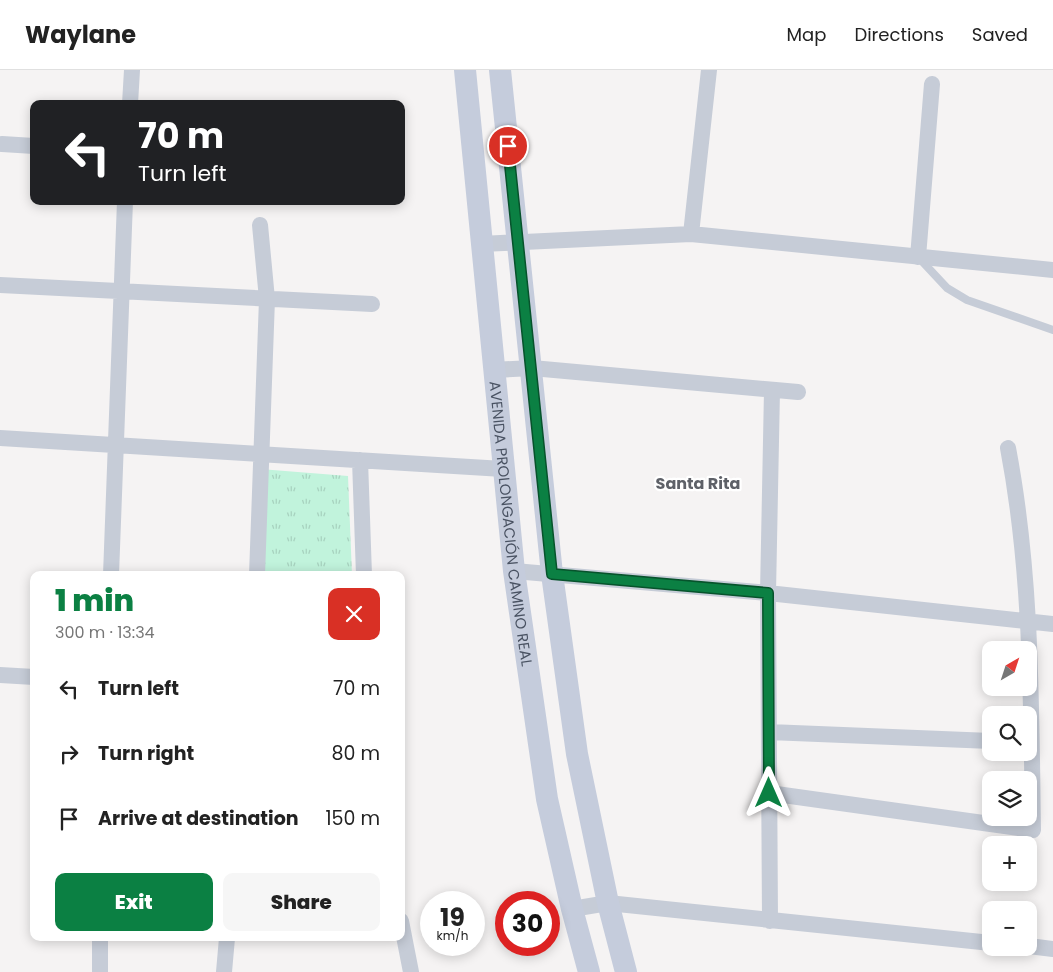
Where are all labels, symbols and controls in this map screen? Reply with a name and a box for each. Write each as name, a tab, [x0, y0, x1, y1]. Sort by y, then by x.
text: Waylane	[25, 18, 136, 51]
text: Map	[787, 22, 826, 47]
text: Directions	[854, 22, 944, 47]
text: Saved	[972, 22, 1028, 47]
text: 70 m	[138, 111, 224, 160]
icon: left	[55, 120, 120, 185]
pin	[487, 125, 529, 167]
icon: arrive	[494, 132, 522, 160]
text: Turn left	[138, 158, 226, 189]
street label: AVENIDA PROLONGACIÓN CAMINO REAL	[485, 380, 538, 668]
district label: Santa Rita	[656, 472, 740, 495]
text: 1 min	[55, 579, 134, 622]
button: close	[328, 588, 380, 640]
text: 300 m · 13:34	[55, 621, 155, 644]
north arrow	[982, 641, 1038, 696]
map controls	[982, 641, 1037, 956]
icon: left	[55, 675, 83, 703]
text: Turn left	[98, 675, 179, 702]
text: 70 m	[333, 675, 380, 702]
button: search	[982, 706, 1037, 761]
icon: right	[55, 740, 83, 768]
text: Turn right	[98, 740, 194, 767]
text: 80 m	[331, 740, 380, 767]
position arrow	[742, 766, 794, 818]
button: layers	[982, 771, 1037, 826]
icon: arrive	[55, 805, 83, 833]
text: Arrive at destination	[98, 805, 299, 832]
text: 150 m	[325, 805, 380, 832]
button: +	[982, 836, 1037, 891]
button: Exit	[55, 873, 213, 931]
button: Share	[223, 873, 380, 931]
speed limit sign: 30	[495, 891, 560, 956]
text: 19	[440, 900, 465, 935]
button: −	[982, 901, 1037, 956]
text: km/h	[437, 927, 468, 944]

